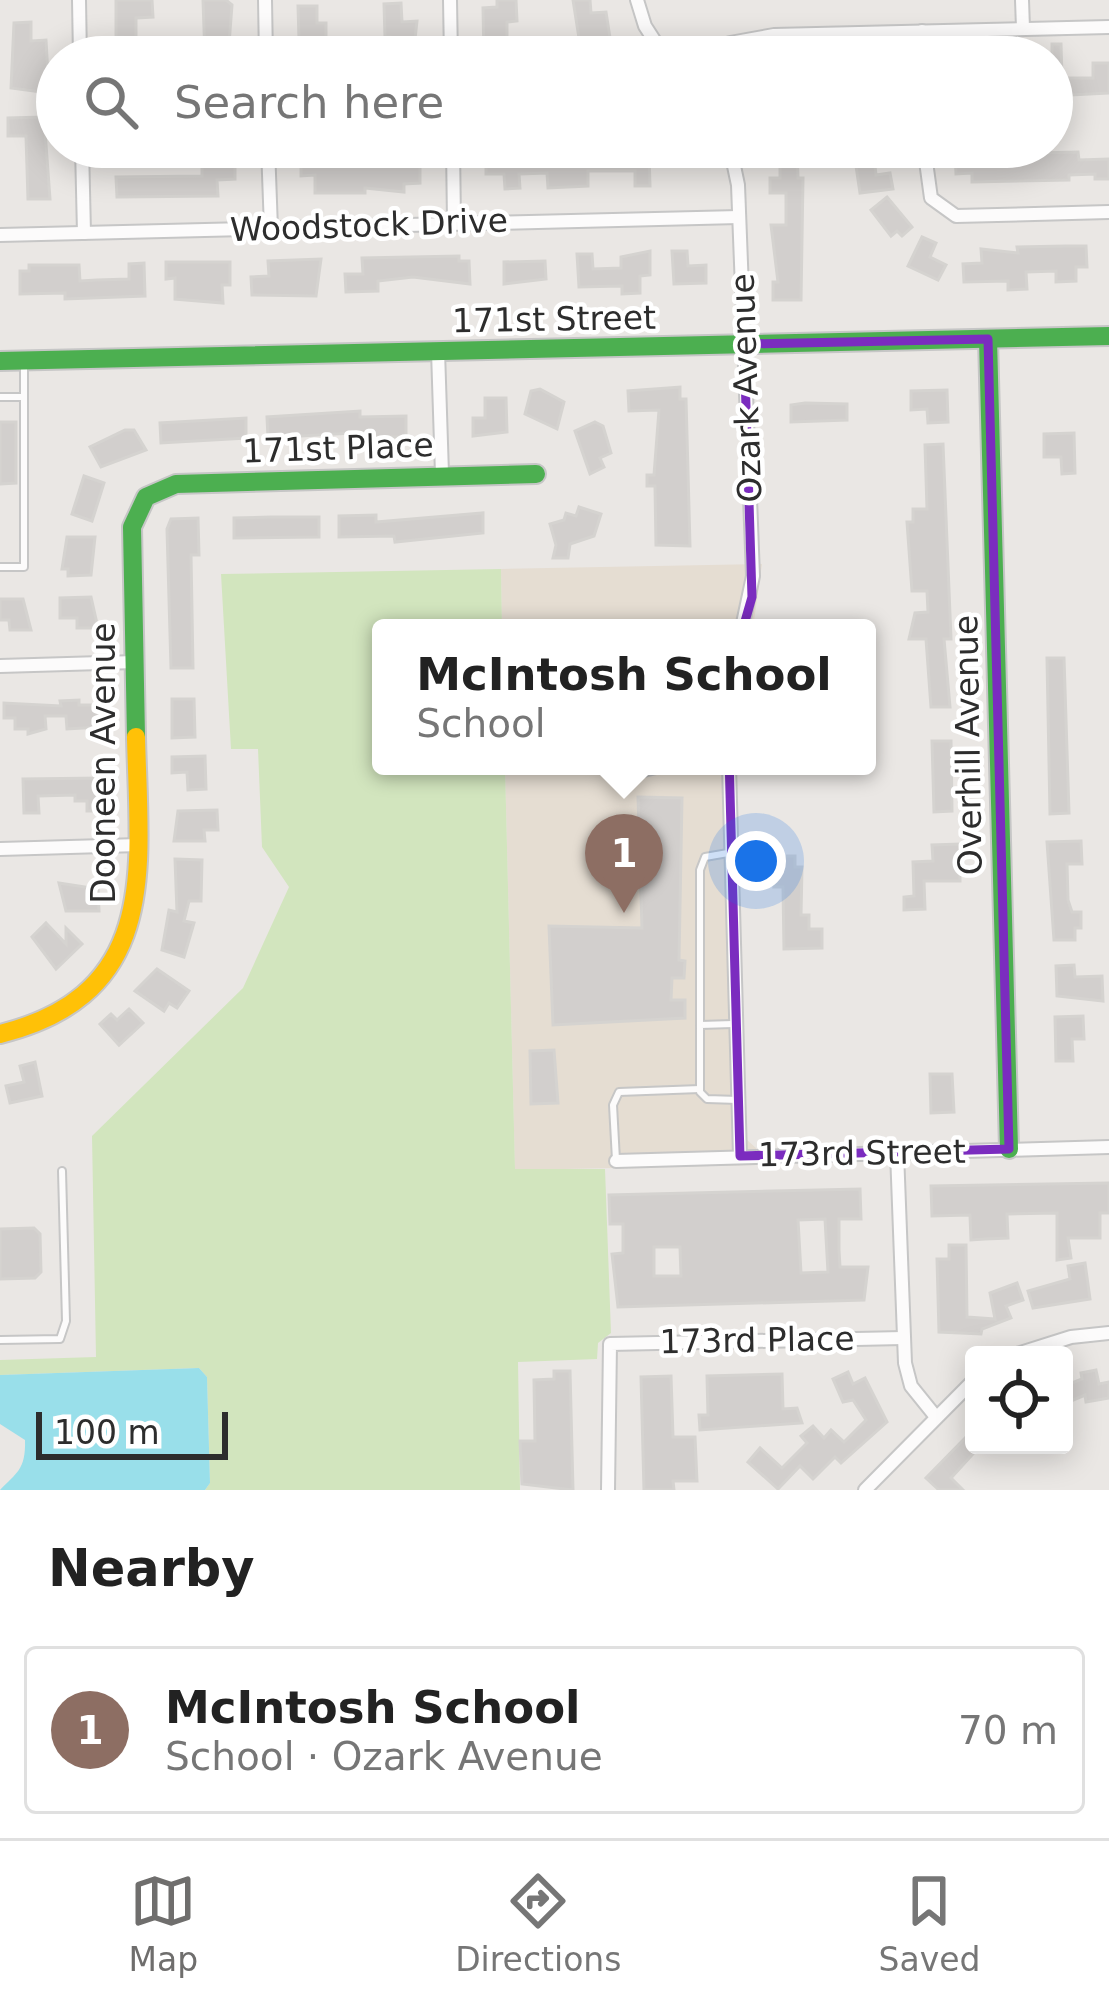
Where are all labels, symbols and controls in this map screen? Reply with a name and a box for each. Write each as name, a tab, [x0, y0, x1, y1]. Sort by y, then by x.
search box	[36, 36, 1073, 168]
icon: search	[78, 69, 144, 135]
text: Search here	[174, 76, 444, 129]
street label: Woodstock Drive	[229, 201, 509, 249]
street label: Ozark Avenue	[723, 273, 769, 503]
street label: 171st Street	[452, 298, 656, 340]
street label: 171st Place	[242, 425, 434, 471]
street label: Overhill Avenue	[946, 615, 990, 875]
popup	[372, 619, 876, 775]
street label: Dooneen Avenue	[84, 622, 123, 904]
text: McIntosh School	[416, 648, 832, 701]
text: School	[416, 701, 546, 746]
pin: 1	[585, 814, 663, 913]
your location	[726, 831, 786, 891]
street label: 173rd Street	[758, 1132, 966, 1174]
street label: 173rd Place	[659, 1319, 855, 1361]
map controls	[965, 1346, 1073, 1454]
button: locate	[965, 1346, 1073, 1454]
scale bar	[36, 1406, 228, 1459]
text: 100 m	[54, 1413, 160, 1452]
text: Nearby	[48, 1539, 255, 1598]
text: McIntosh School	[165, 1681, 581, 1734]
text: 1	[76, 1708, 104, 1753]
text: 70 m	[958, 1708, 1058, 1753]
text: School · Ozark Avenue	[165, 1734, 603, 1779]
tab: Map	[129, 1868, 198, 1979]
tab: Directions	[455, 1868, 621, 1979]
tab: Saved	[879, 1868, 980, 1979]

